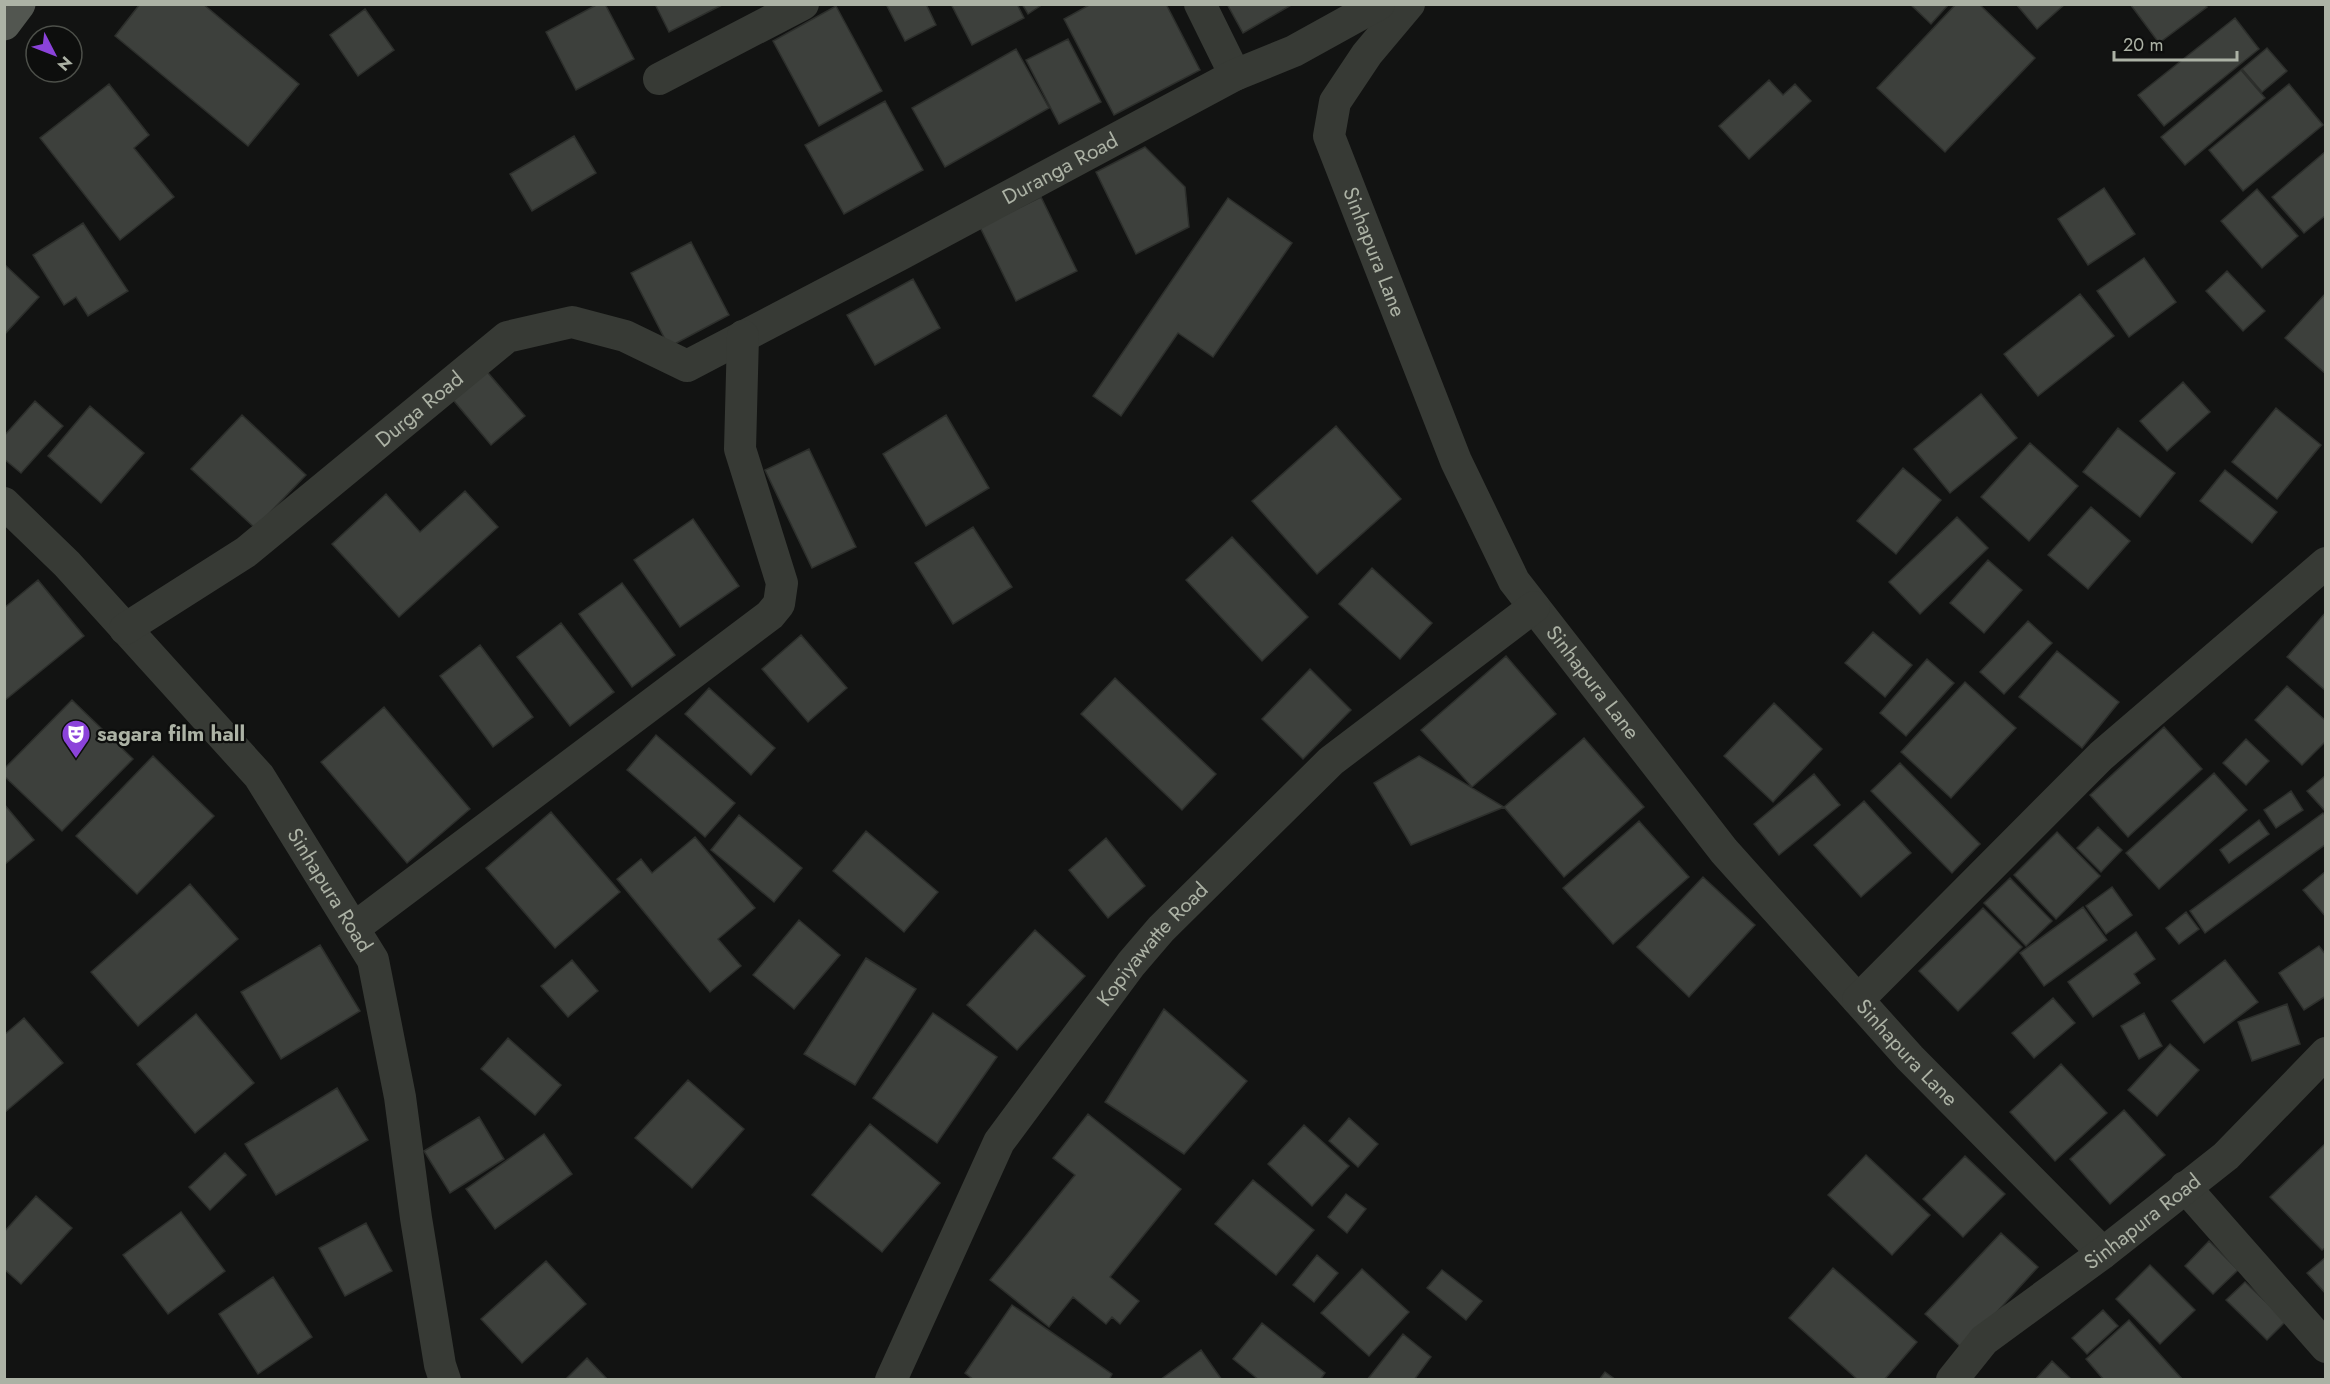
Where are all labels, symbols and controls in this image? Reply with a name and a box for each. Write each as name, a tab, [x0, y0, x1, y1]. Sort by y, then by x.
north arrow	[24, 24, 84, 84]
scale bar	[2114, 24, 2237, 62]
text: 20 m	[2123, 32, 2163, 58]
text: N	[52, 51, 78, 76]
street label: Duranga Road	[997, 125, 1123, 212]
street label: Sinhapura Lane	[1335, 183, 1413, 321]
street label: Durga Road	[369, 364, 470, 454]
street label: Sinhapura Lane	[1539, 619, 1647, 746]
theatre icon: sagara film hall	[60, 718, 92, 760]
place label: sagara film hall	[97, 719, 245, 749]
street label: Sinhapura Road	[280, 822, 380, 958]
street label: Kopiyawatte Road	[1090, 875, 1215, 1012]
street label: Sinhapura Lane	[1849, 992, 1965, 1113]
street label: Sinhapura Road	[2078, 1166, 2207, 1277]

